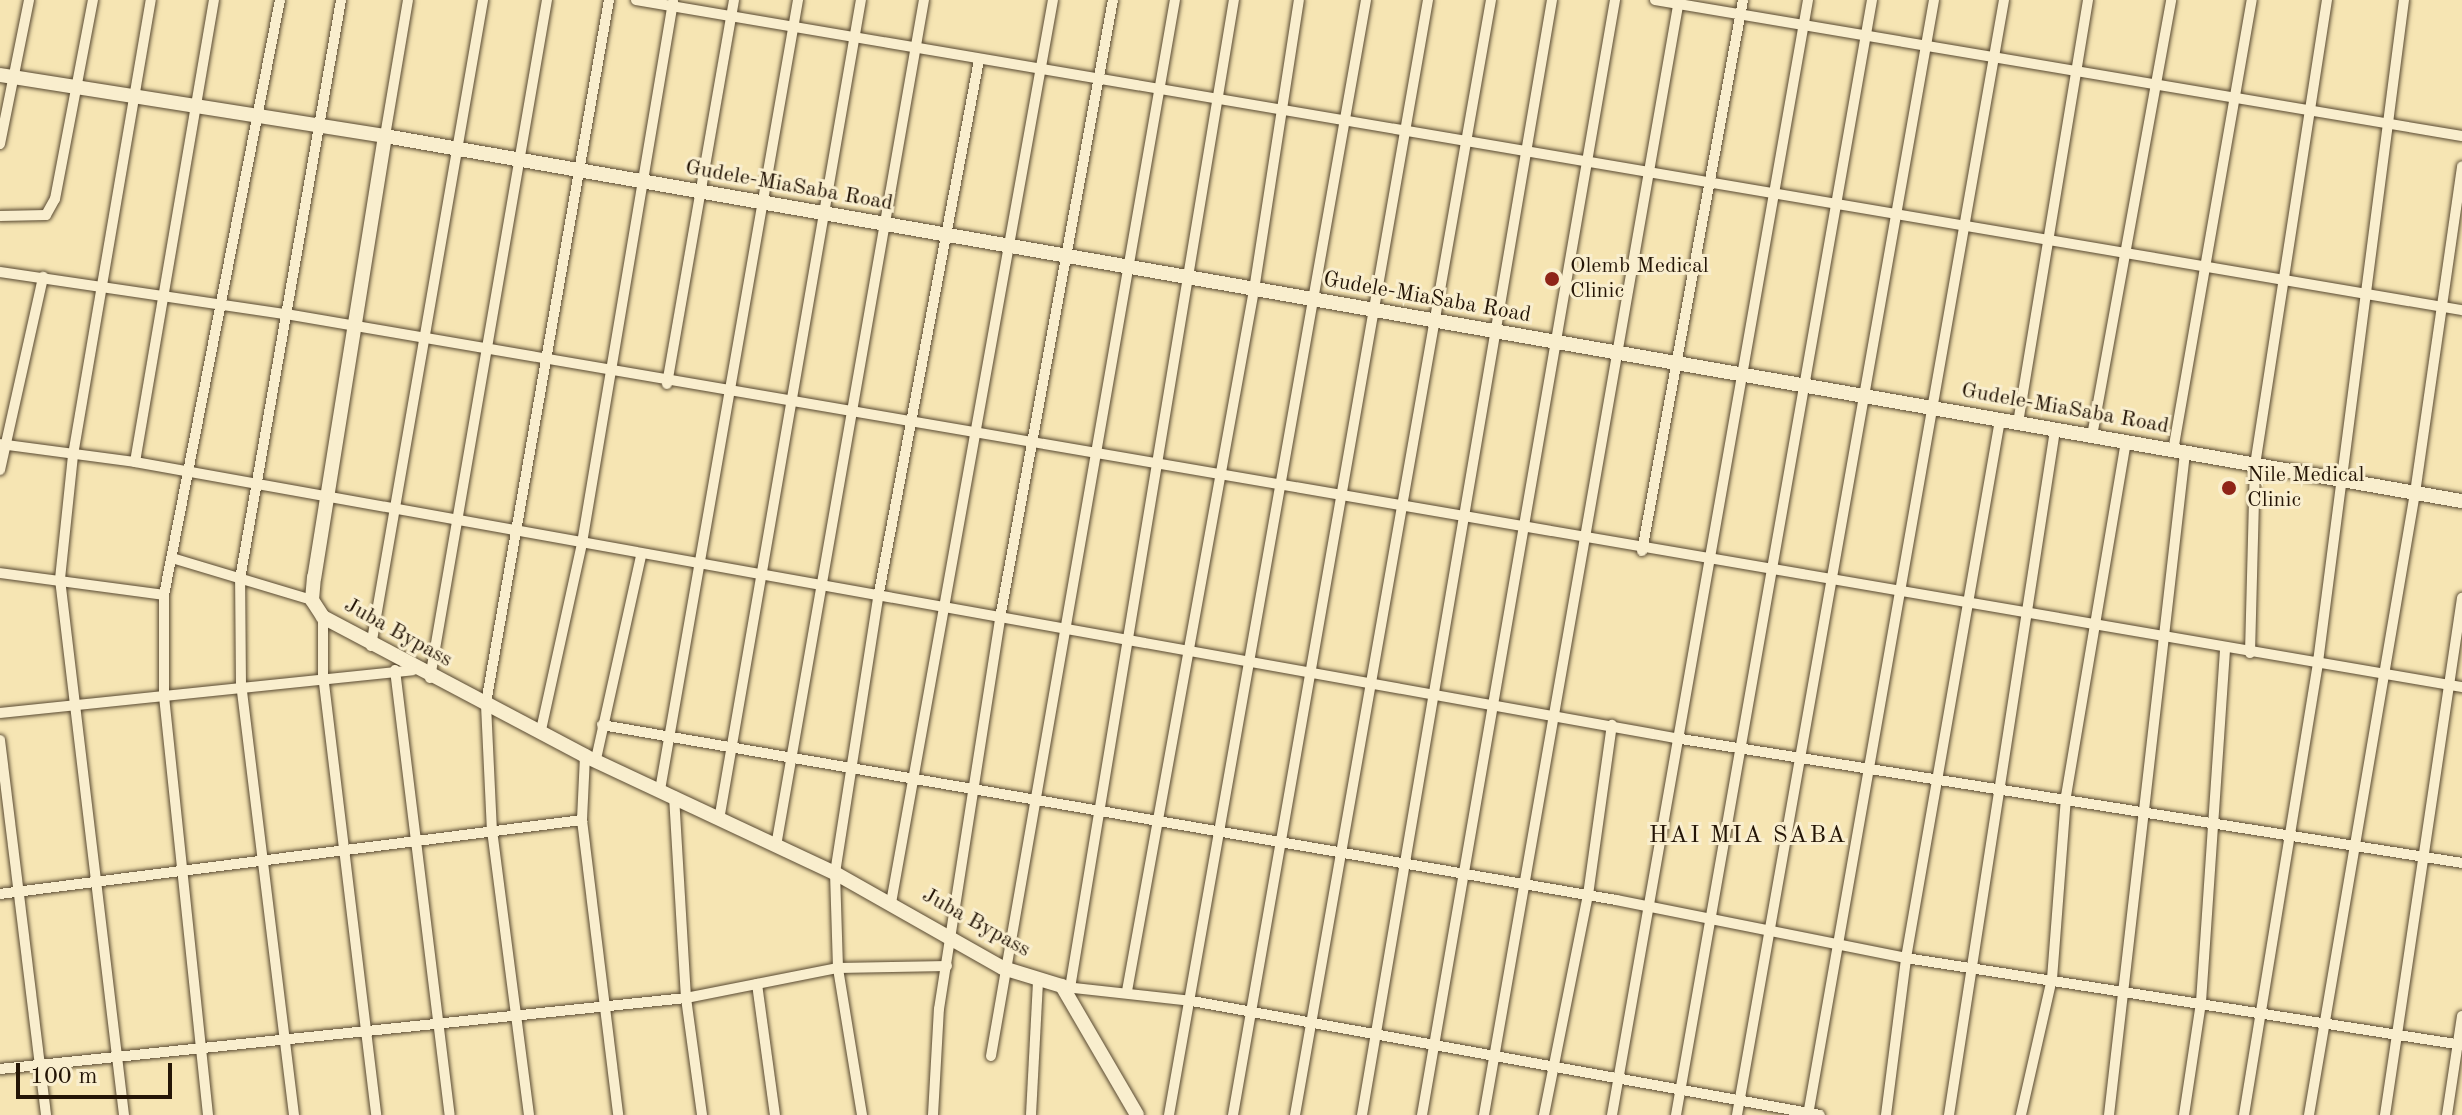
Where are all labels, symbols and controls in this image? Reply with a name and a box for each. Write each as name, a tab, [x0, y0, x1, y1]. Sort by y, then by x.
street label: Gudele-MiaSaba Road	[683, 155, 895, 217]
place label: Olemb Medical Clinic	[1570, 253, 1709, 304]
street label: Gudele-MiaSaba Road	[1321, 267, 1533, 329]
marker: Olemb Medical Clinic	[1541, 268, 1563, 290]
street label: Gudele-MiaSaba Road	[1959, 378, 2171, 440]
place label: Nile Medical Clinic	[2247, 462, 2364, 514]
marker: Nile Medical Clinic	[2218, 477, 2240, 499]
street label: Juba Bypass	[339, 592, 457, 674]
district label: HAI MIA SABA	[1649, 823, 1847, 851]
street label: Juba Bypass	[917, 882, 1035, 964]
scale bar	[20, 1047, 176, 1097]
text: 100 m	[30, 1065, 98, 1089]

